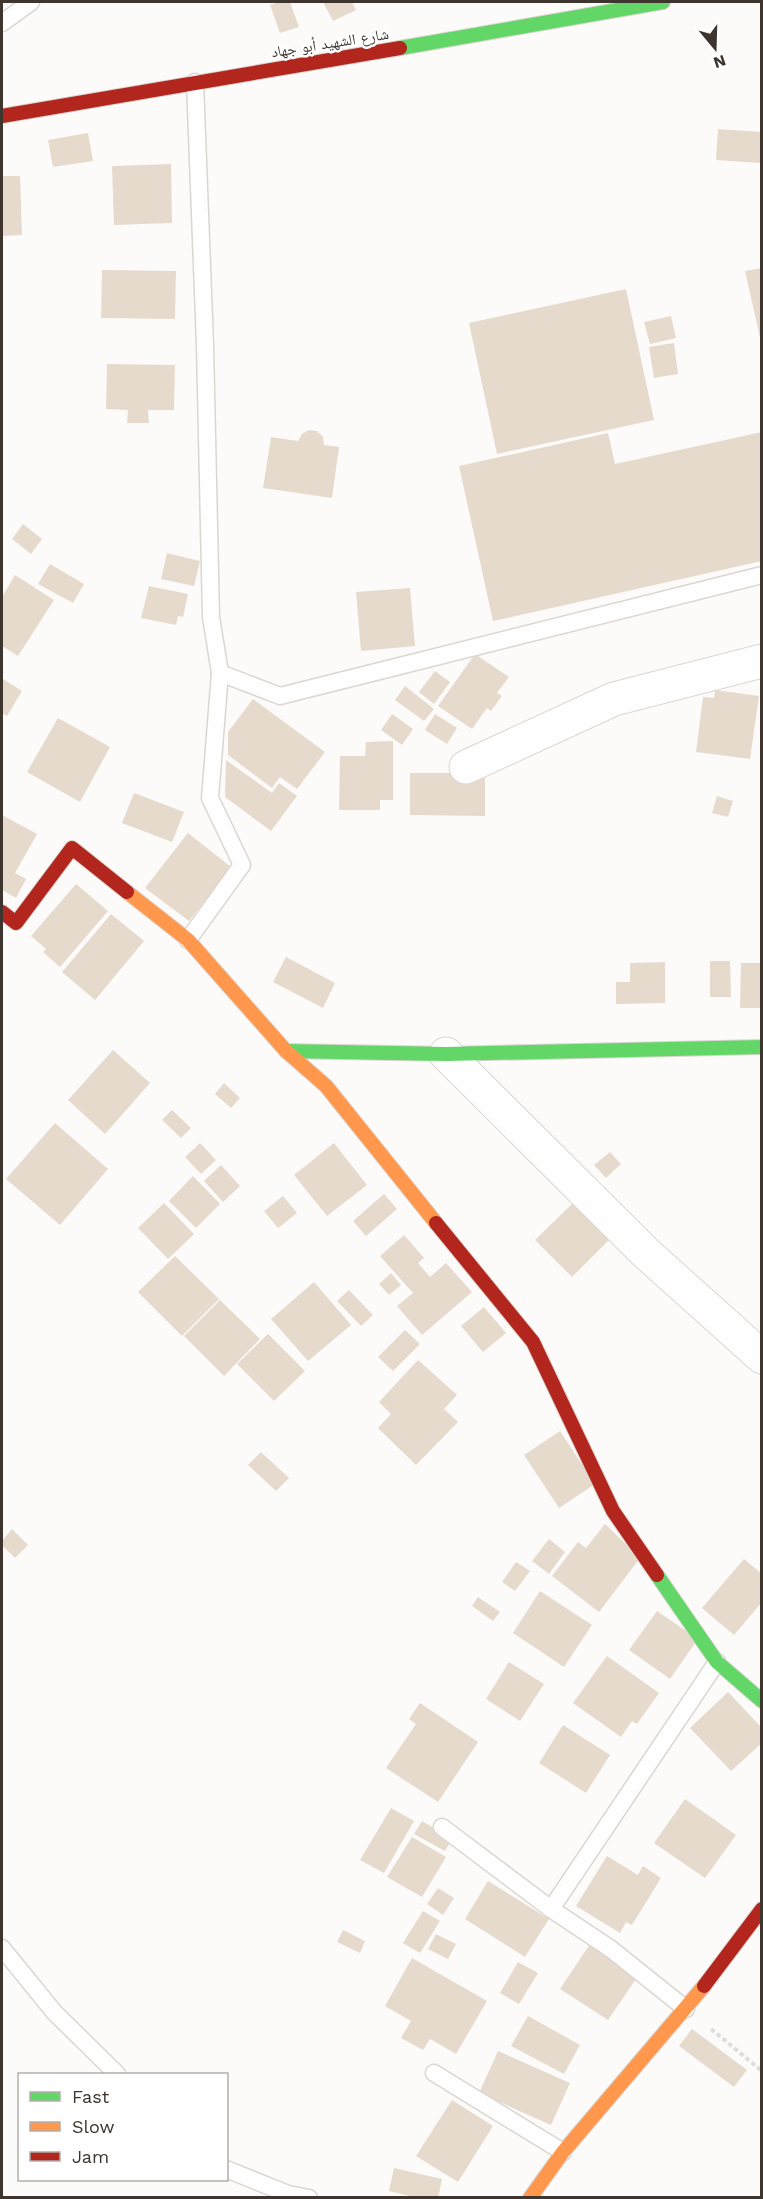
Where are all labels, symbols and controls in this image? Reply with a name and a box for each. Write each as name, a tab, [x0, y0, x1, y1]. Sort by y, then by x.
north arrow	[685, 18, 745, 78]
street label: شارع الشهيد أبو جهاد	[270, 25, 390, 62]
text: N	[711, 51, 728, 73]
legend	[18, 2073, 228, 2181]
text: Fast	[72, 2086, 110, 2107]
text: Slow	[72, 2116, 115, 2137]
text: Jam	[72, 2146, 109, 2167]

